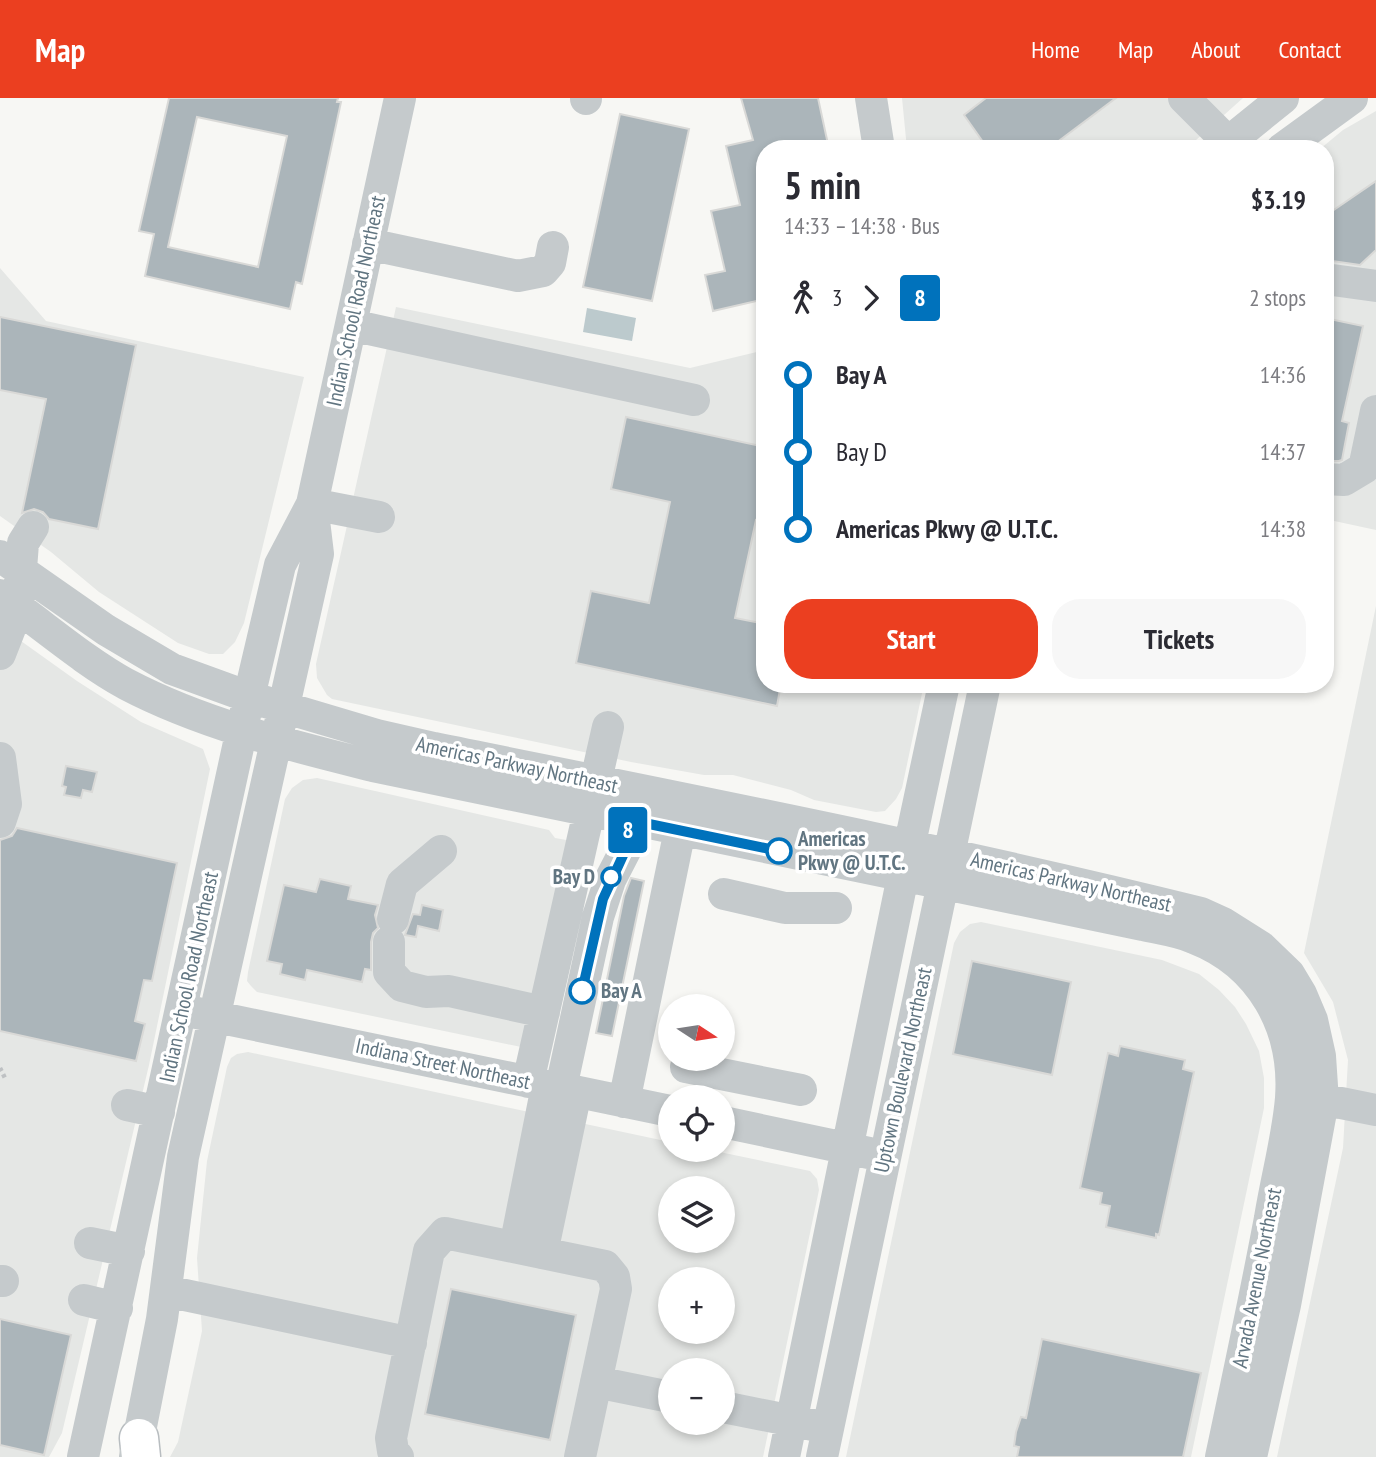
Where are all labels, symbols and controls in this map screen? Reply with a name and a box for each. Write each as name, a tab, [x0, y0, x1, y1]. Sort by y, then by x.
text: Map	[35, 28, 85, 71]
text: Home	[1031, 34, 1080, 65]
text: Map	[1118, 34, 1153, 65]
text: About	[1191, 34, 1240, 65]
text: Contact	[1278, 34, 1341, 65]
text: 5 min	[784, 160, 861, 209]
text: $3.19	[1251, 183, 1306, 216]
street label: Indian School Road Northeast	[320, 193, 391, 409]
text: 14:33 – 14:38 · Bus	[784, 211, 940, 240]
icon: walk	[784, 279, 822, 317]
icon: forward	[852, 279, 890, 317]
text: 8	[914, 282, 926, 313]
text: 3	[832, 283, 842, 312]
text: 2 stops	[1249, 283, 1306, 312]
text: Bay A	[836, 358, 887, 391]
text: 14:36	[1260, 360, 1306, 389]
text: Bay D	[836, 435, 887, 468]
text: 14:37	[1260, 437, 1306, 466]
text: Americas Pkwy @ U.T.C.	[836, 512, 1058, 545]
text: 14:38	[1260, 514, 1306, 543]
button: Start	[784, 599, 1038, 679]
button: Tickets	[1052, 599, 1306, 679]
street label: Americas Parkway Northeast	[414, 730, 621, 799]
line badge: 8	[605, 807, 651, 853]
text: 8	[622, 814, 634, 845]
place label: Americas Pkwy @ U.T.C.	[797, 825, 905, 876]
marker: Americas Pkwy @ U.T.C.	[766, 838, 792, 864]
street label: Americas Parkway Northeast	[968, 845, 1174, 918]
place label: Bay D	[553, 863, 595, 890]
marker: Bay D	[601, 867, 621, 887]
street label: Indian School Road Northeast	[153, 869, 224, 1085]
street label: Uptown Boulevard Northeast	[868, 964, 938, 1175]
place label: Bay A	[601, 977, 642, 1004]
marker: Bay A	[569, 978, 595, 1004]
north arrow	[658, 994, 735, 1071]
map controls	[658, 994, 735, 1435]
street label: Indiana Street Northeast	[353, 1032, 533, 1095]
button: locate	[658, 1085, 735, 1162]
button: layers	[658, 1176, 735, 1253]
street label: Arvada Avenue Northeast	[1226, 1185, 1287, 1370]
button: +	[658, 1267, 735, 1344]
button: −	[658, 1358, 735, 1435]

